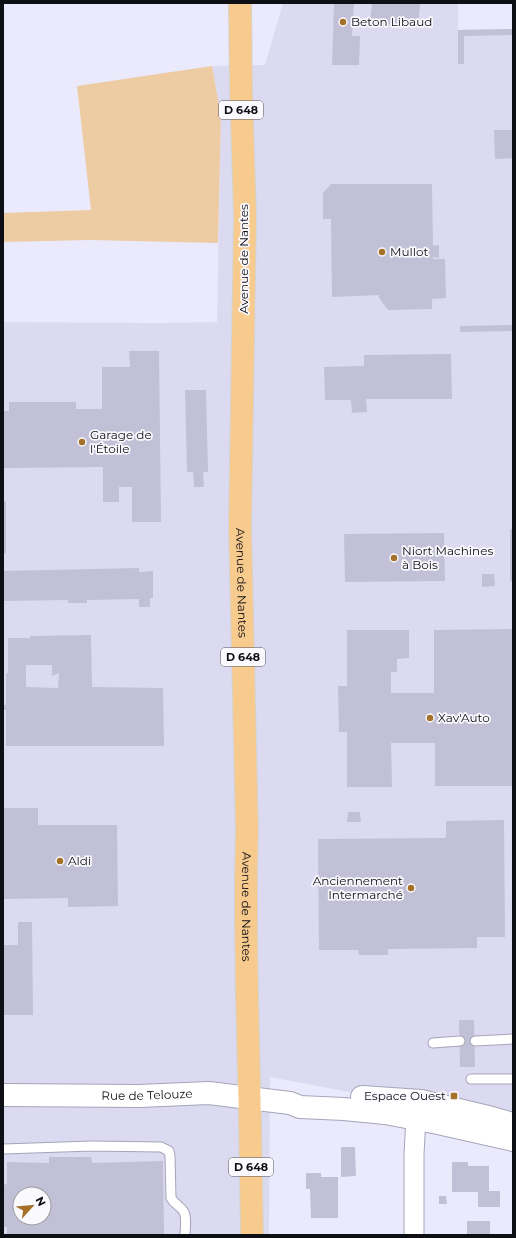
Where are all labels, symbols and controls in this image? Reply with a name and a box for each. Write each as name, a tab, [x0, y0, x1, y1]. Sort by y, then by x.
place label: Beton Libaud	[351, 14, 432, 29]
marker: Beton Libaud	[338, 17, 348, 27]
road number: D 648	[219, 101, 263, 119]
street label: Avenue de Nantes	[236, 204, 251, 314]
place label: Mullot	[390, 244, 429, 259]
marker: Mullot	[377, 247, 387, 257]
place label: Garage de l'Étoile	[90, 427, 152, 456]
marker: Garage de l'Étoile	[77, 437, 87, 447]
street label: Avenue de Nantes	[233, 528, 251, 638]
place label: Niort Machines à Bois	[402, 543, 493, 572]
marker: Niort Machines à Bois	[389, 553, 399, 563]
road number: D 648	[221, 648, 265, 666]
place label: Xav'Auto	[438, 710, 490, 725]
marker: Xav'Auto	[425, 713, 435, 723]
street label: Avenue de Nantes	[239, 852, 254, 962]
place label: Aldi	[68, 853, 91, 868]
marker: Aldi	[55, 856, 65, 866]
place label: Anciennement Intermarché	[313, 873, 403, 902]
marker: Anciennement Intermarché	[406, 883, 416, 893]
street label: Rue de Telouze	[101, 1086, 193, 1103]
place label: Espace Ouest	[364, 1088, 446, 1103]
marker: Espace Ouest	[449, 1091, 459, 1101]
road number: D 648	[229, 1158, 273, 1176]
north arrow	[12, 1186, 52, 1226]
text: N	[33, 1194, 49, 1209]

